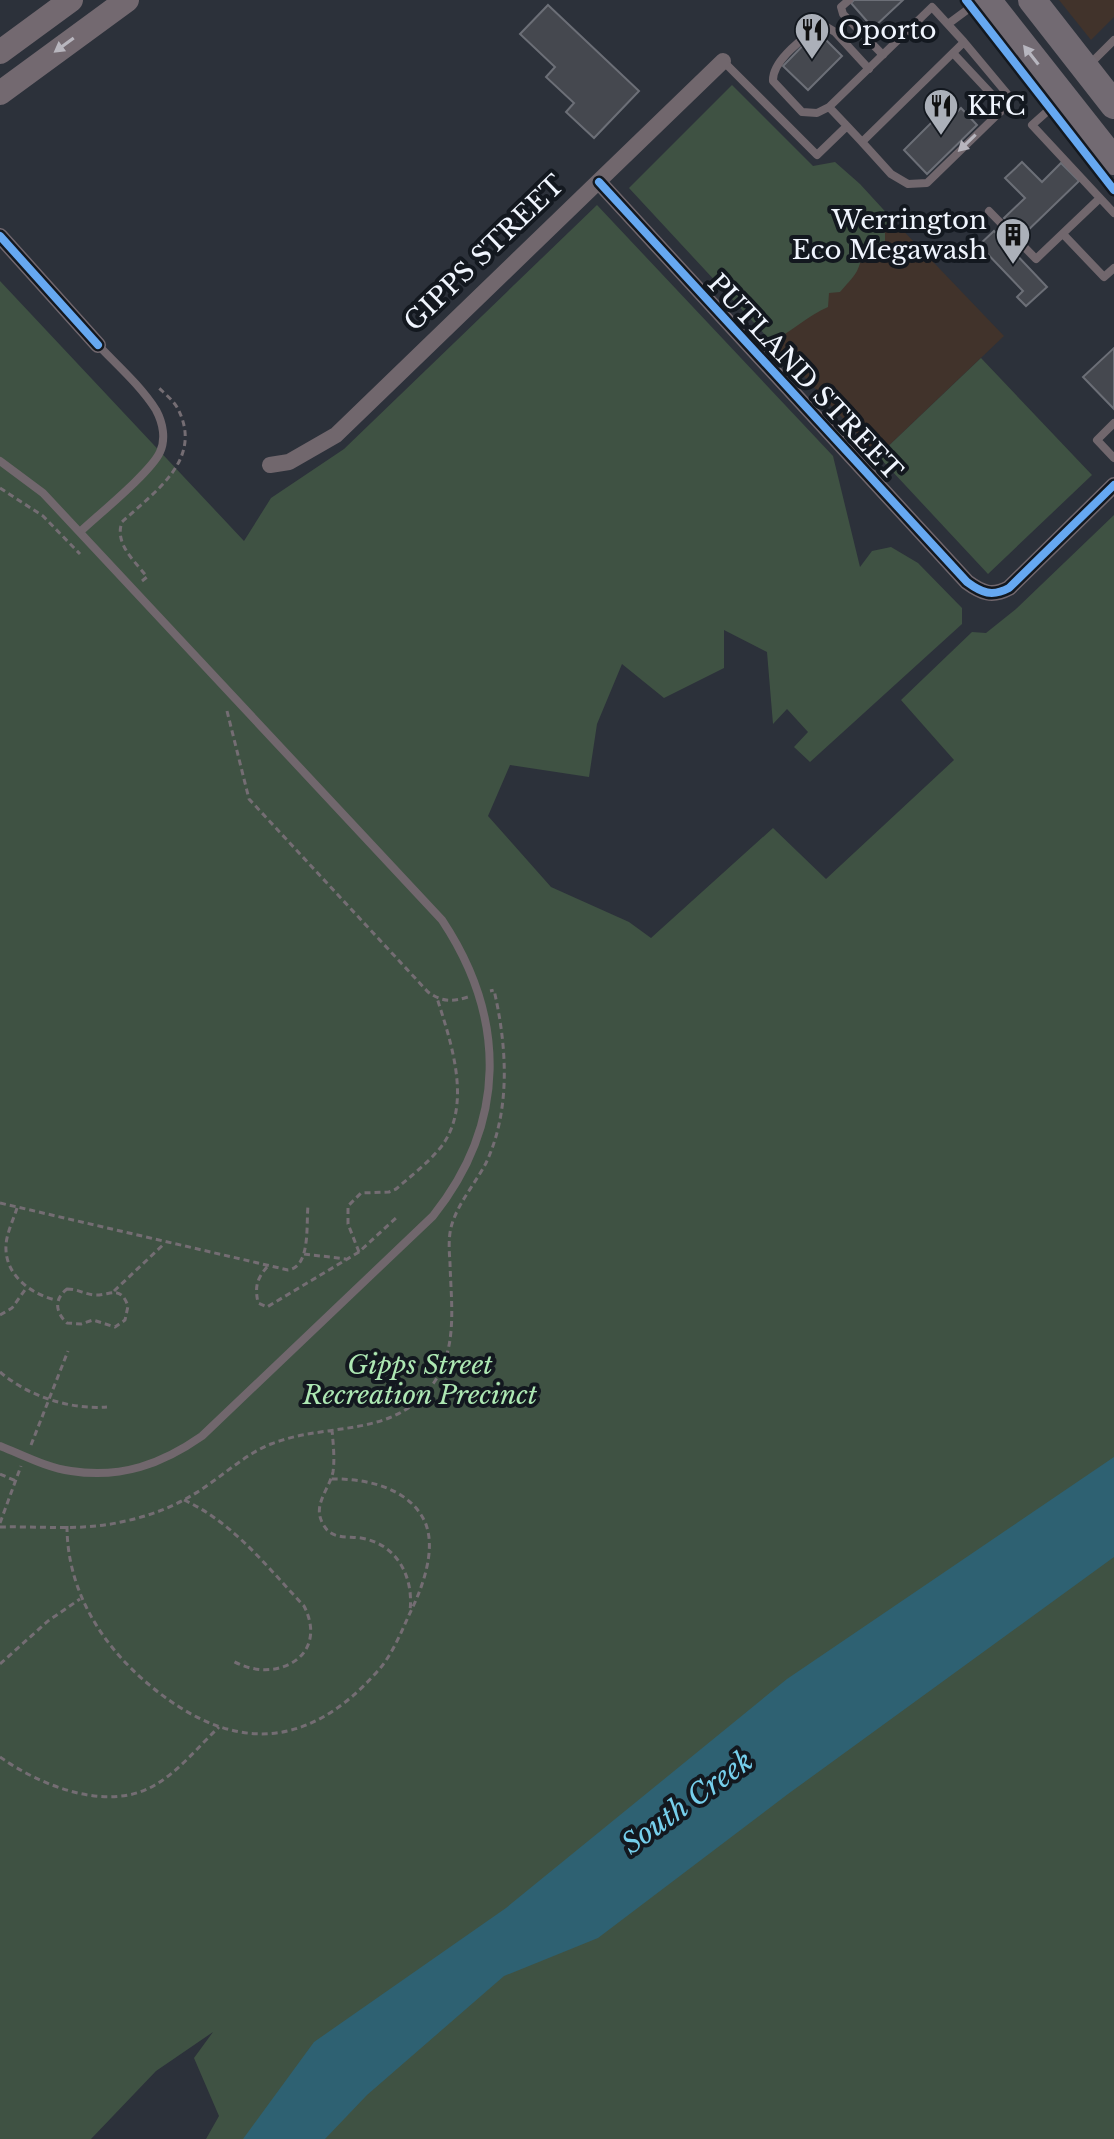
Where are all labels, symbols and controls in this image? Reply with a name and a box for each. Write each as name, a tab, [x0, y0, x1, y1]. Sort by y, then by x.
restaurant icon: Oporto	[793, 11, 831, 61]
place label: Oporto	[838, 14, 937, 46]
one-way arrow	[53, 37, 74, 53]
one-way arrow	[1023, 45, 1040, 65]
restaurant icon: KFC	[922, 87, 960, 137]
place label: KFC	[967, 90, 1026, 122]
one-way arrow	[958, 133, 977, 152]
street label: GIPPS STREET	[397, 168, 571, 337]
place label: Werrington Eco Megawash	[792, 204, 987, 266]
building icon: Werrington Eco Megawash	[994, 216, 1032, 266]
street label: PUTLAND STREET	[701, 267, 909, 487]
park label: Gipps Street Recreation Precinct	[302, 1349, 538, 1411]
water label: South Creek	[615, 1743, 760, 1862]

